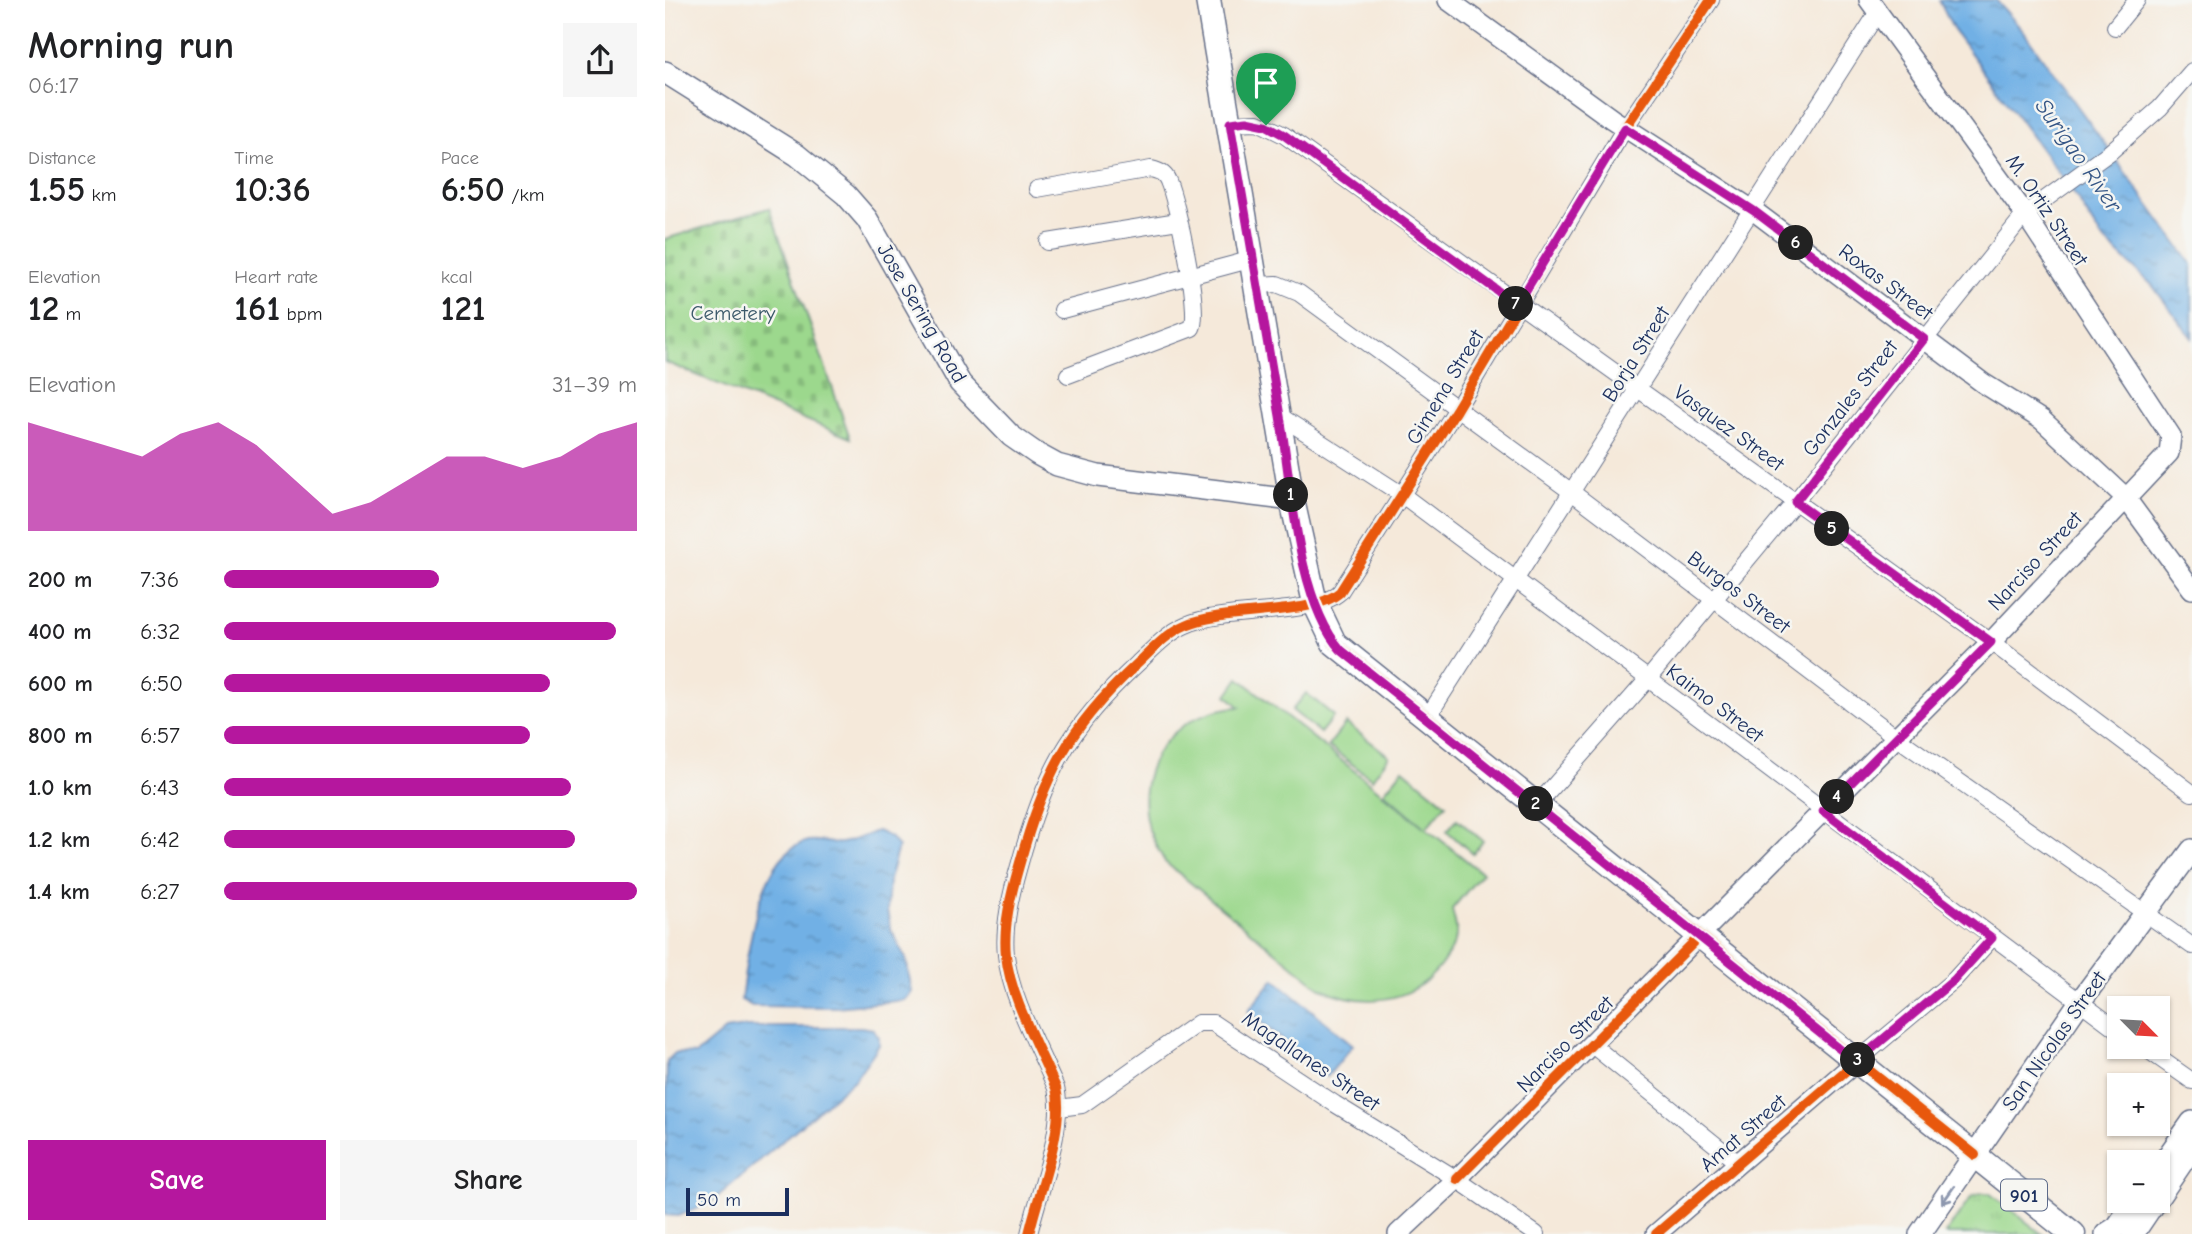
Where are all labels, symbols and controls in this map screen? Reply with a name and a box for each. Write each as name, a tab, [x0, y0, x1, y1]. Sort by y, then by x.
button: share	[563, 23, 637, 97]
text: Morning run	[28, 24, 234, 68]
pin	[1236, 53, 1296, 125]
icon: arrive	[1247, 64, 1285, 102]
text: 06:17	[28, 72, 79, 99]
water label: Surigao River	[2030, 94, 2128, 218]
text: Distance	[28, 147, 96, 169]
text: Time	[234, 147, 274, 169]
text: Pace	[441, 147, 479, 169]
street label: M. Ortiz Street	[2001, 150, 2094, 271]
text: 1.55	[28, 169, 85, 210]
text: 10:36	[234, 169, 311, 210]
text: 6:50	[441, 169, 505, 210]
text: km	[85, 184, 117, 206]
text: /km	[505, 184, 544, 206]
pin: 6	[1779, 226, 1813, 260]
text: 6	[1791, 231, 1800, 253]
street label: Jose Sering Road	[872, 239, 972, 387]
street label: Roxas Street	[1834, 239, 1939, 326]
text: Elevation	[28, 266, 101, 288]
text: Heart rate	[234, 266, 318, 288]
text: kcal	[441, 266, 473, 288]
pin: 7	[1499, 286, 1533, 322]
text: 12	[28, 288, 59, 329]
text: 161	[234, 288, 280, 329]
text: 121	[441, 288, 486, 329]
text: 7	[1511, 292, 1520, 314]
park label: Cemetery	[691, 301, 776, 325]
street label: Borja Street	[1597, 301, 1675, 406]
text: m	[59, 303, 81, 325]
text: bpm	[280, 303, 322, 325]
street label: Gimena Street	[1401, 324, 1489, 449]
street label: Gonzales Street	[1797, 334, 1903, 461]
text: Elevation	[28, 371, 116, 398]
text: 31–39 m	[552, 371, 637, 398]
street label: Vasquez Street	[1669, 380, 1790, 477]
pin: 1	[1273, 477, 1309, 512]
text: 1	[1287, 483, 1294, 505]
street label: Narciso Street	[1983, 506, 2088, 615]
pin: 5	[1815, 512, 1849, 546]
text: 5	[1826, 517, 1837, 539]
street label: Burgos Street	[1683, 546, 1796, 639]
text: 200 m	[28, 566, 92, 593]
text: 7:36	[140, 566, 179, 593]
text: 400 m	[28, 618, 92, 645]
text: 6:32	[140, 618, 180, 645]
street label: Kaimo Street	[1662, 659, 1769, 748]
text: 600 m	[28, 670, 93, 697]
text: 6:50	[140, 670, 183, 697]
text: 800 m	[28, 722, 93, 749]
text: 6:57	[140, 722, 180, 749]
text: 1.0 km	[28, 774, 92, 801]
text: 6:43	[140, 774, 179, 801]
pin: 4	[1819, 780, 1855, 814]
text: 4	[1832, 785, 1841, 807]
pin: 2	[1519, 786, 1553, 822]
text: 2	[1531, 792, 1540, 814]
text: 1.2 km	[28, 826, 90, 853]
text: 6:42	[140, 826, 180, 853]
text: 1.4 km	[28, 878, 90, 905]
text: 6:27	[140, 878, 180, 905]
street label: San Nicolas Street	[1997, 966, 2112, 1115]
street label: Narciso Street	[1512, 990, 1619, 1097]
north arrow	[2107, 996, 2170, 1059]
map controls	[2107, 996, 2170, 1213]
street label: Magallanes Street	[1238, 1006, 1385, 1116]
pin: 3	[1841, 1042, 1875, 1078]
text: 3	[1853, 1048, 1862, 1070]
button: +	[2107, 1073, 2170, 1136]
street label: Amat Street	[1695, 1089, 1792, 1177]
button: Save	[28, 1140, 326, 1220]
button: Share	[340, 1140, 637, 1220]
button: −	[2107, 1150, 2170, 1213]
road number: 901	[2001, 1180, 2047, 1210]
scale bar	[686, 1185, 789, 1217]
one-way arrow	[1940, 1185, 1955, 1204]
text: 50 m	[697, 1189, 741, 1211]

